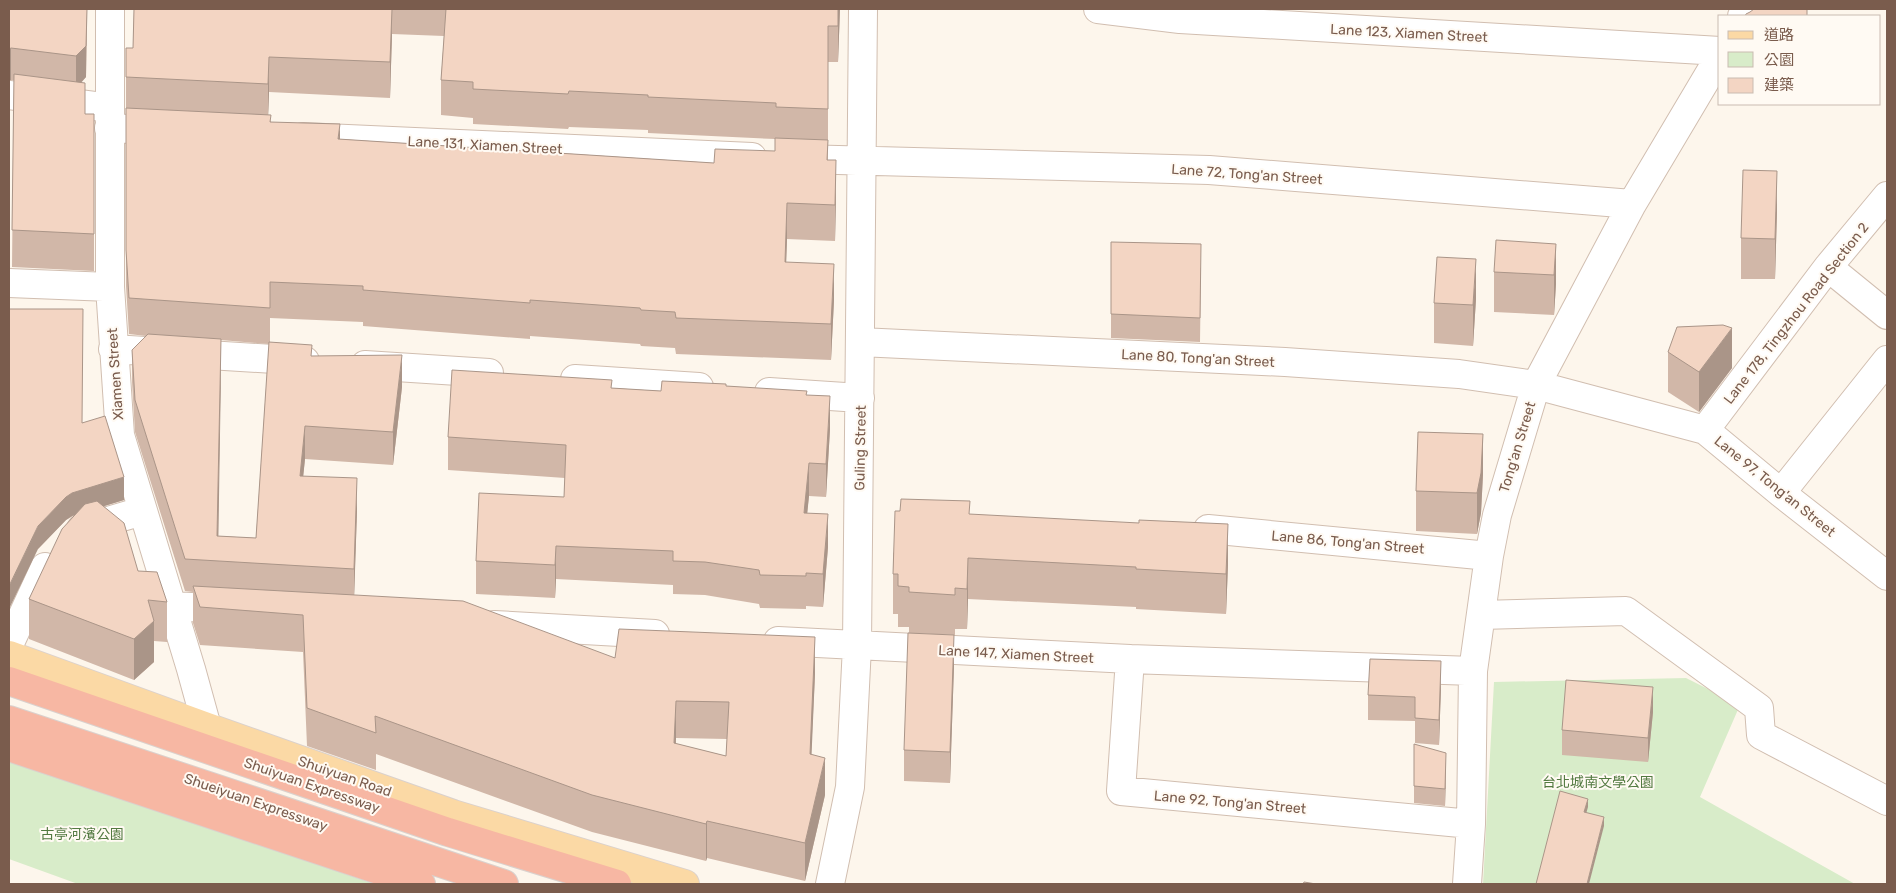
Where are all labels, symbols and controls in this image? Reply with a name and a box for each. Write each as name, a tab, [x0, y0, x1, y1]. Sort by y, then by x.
legend	[1718, 15, 1881, 105]
street label: Lane 123, Xiamen Street	[1330, 21, 1489, 46]
text: 道路	[1764, 26, 1794, 44]
text: 公園	[1764, 51, 1794, 69]
text: 建築	[1764, 76, 1794, 94]
street label: Lane 131, Xiamen Street	[407, 133, 563, 158]
street label: Lane 72, Tong'an Street	[1171, 161, 1324, 188]
street label: Lane 178, Tingzhou Road Section 2	[1720, 219, 1873, 407]
street label: Xiamen Street	[104, 327, 127, 421]
street label: Lane 80, Tong'an Street	[1121, 346, 1276, 371]
street label: Tong'an Street	[1496, 399, 1540, 495]
street label: Guling Street	[851, 405, 870, 491]
street label: Lane 97, Tong'an Street	[1711, 432, 1839, 541]
street label: Lane 86, Tong'an Street	[1271, 527, 1426, 558]
street label: Lane 147, Xiamen Street	[938, 642, 1095, 667]
street label: Shuiyuan Road	[296, 752, 394, 800]
street label: Shuiyuan Expressway	[242, 754, 382, 817]
street label: Shueiyuan Expressway	[182, 770, 330, 835]
park label: 台北城南文學公園	[1542, 774, 1654, 791]
street label: Lane 92, Tong'an Street	[1153, 787, 1307, 818]
park label: 古亭河濱公園	[40, 826, 124, 843]

